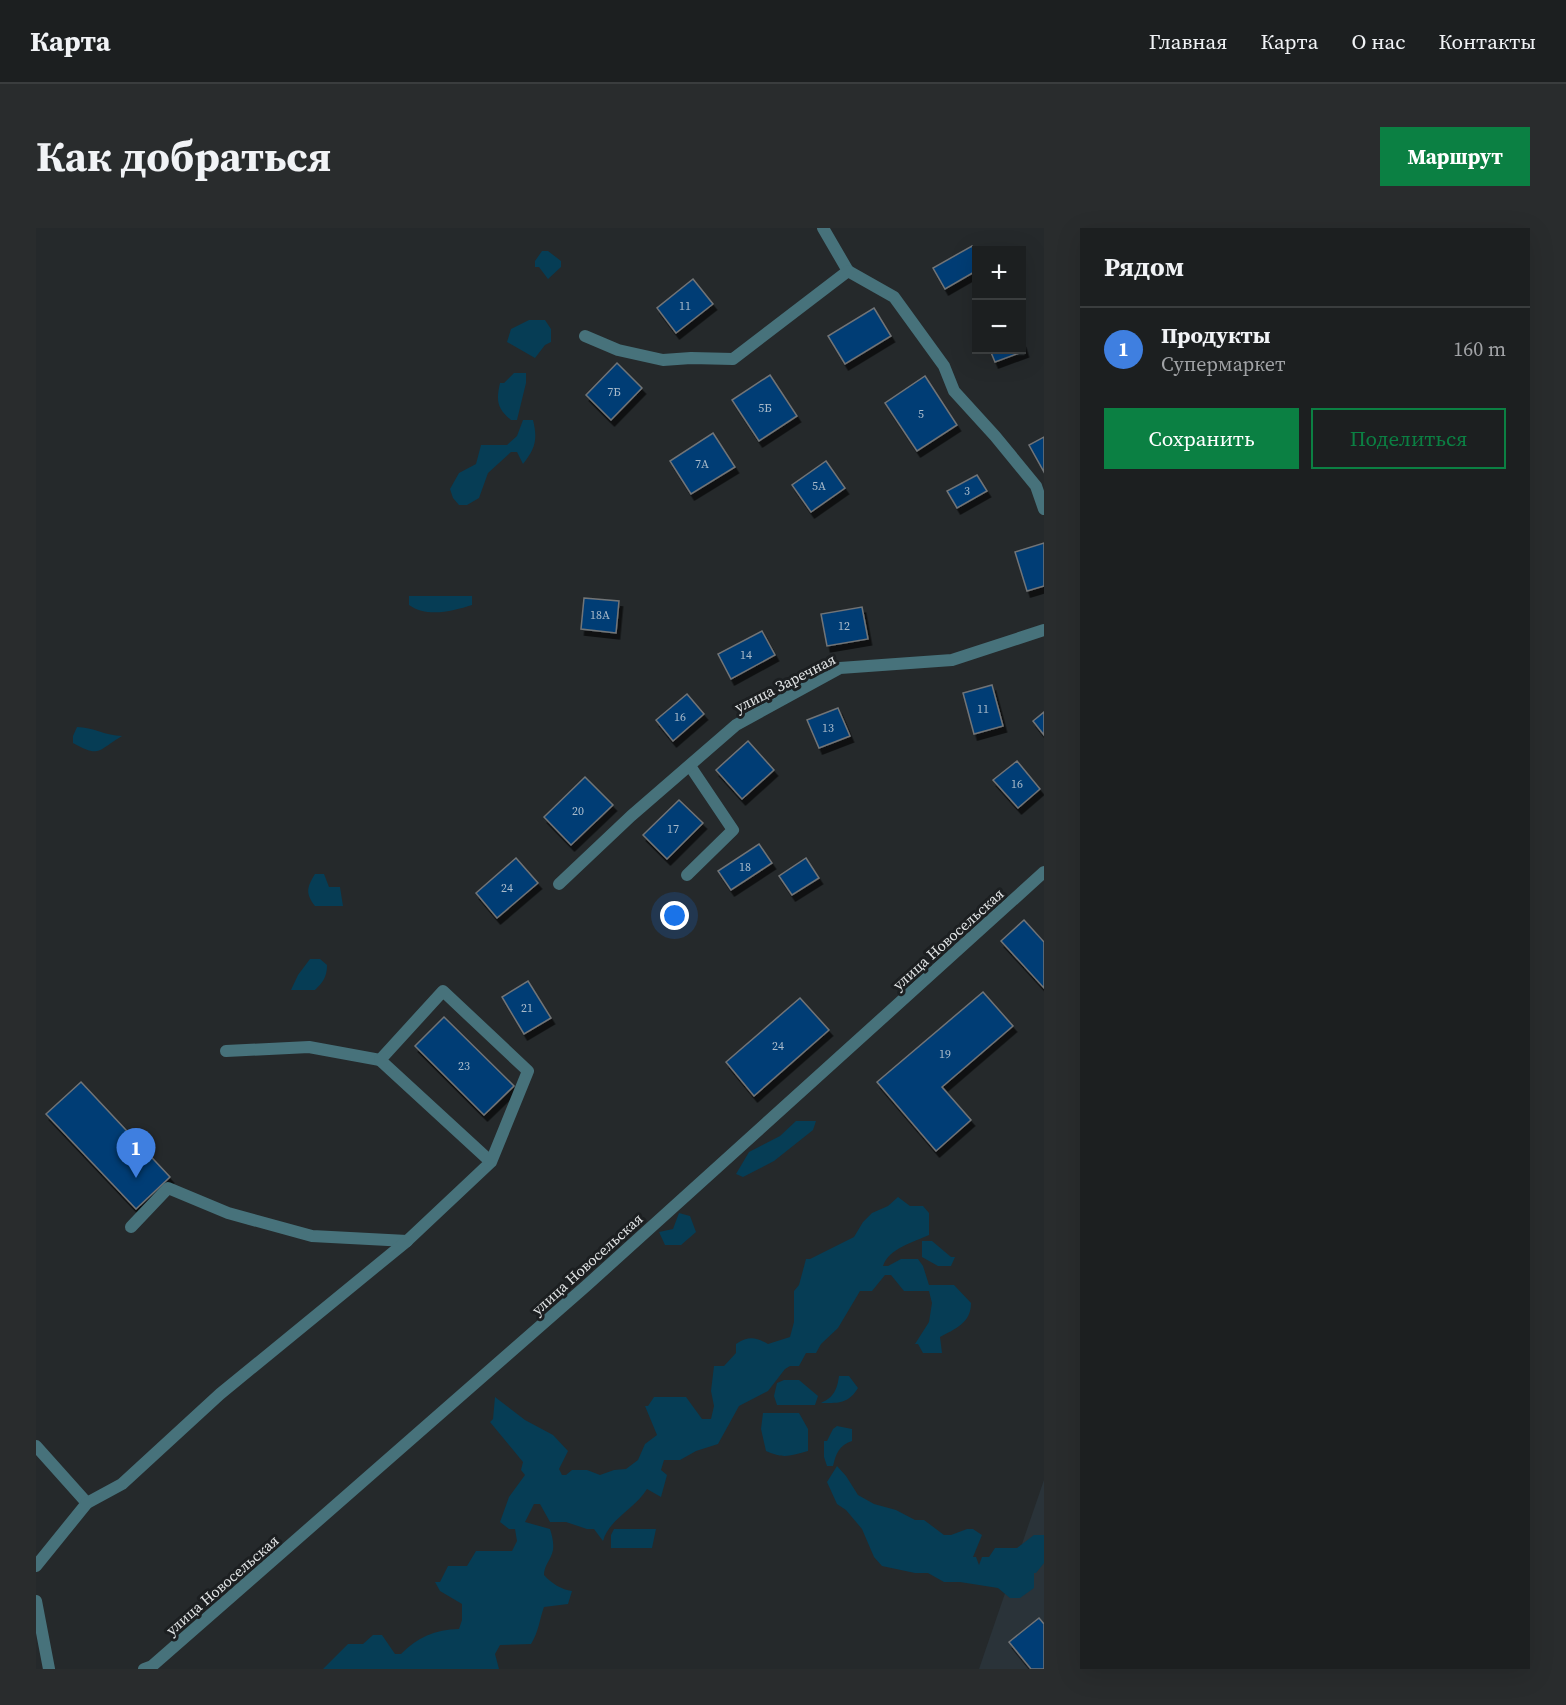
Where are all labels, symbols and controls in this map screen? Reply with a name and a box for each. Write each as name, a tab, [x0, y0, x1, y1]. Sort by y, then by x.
text: Карта	[30, 22, 111, 60]
text: Главная	[1149, 27, 1227, 56]
text: Карта	[1260, 27, 1318, 56]
text: О нас	[1351, 27, 1405, 56]
text: Контакты	[1438, 27, 1536, 56]
text: Как добраться	[36, 127, 331, 185]
button: Маршрут	[1380, 127, 1530, 186]
map controls	[972, 246, 1026, 354]
button: +	[972, 246, 1026, 300]
text: Рядом	[1104, 249, 1184, 285]
house number: 11	[679, 298, 691, 314]
button: −	[972, 300, 1026, 354]
text: Продукты	[1161, 320, 1271, 350]
text: 1	[1118, 335, 1129, 363]
text: 160 m	[1453, 335, 1506, 363]
text: Супермаркет	[1161, 350, 1286, 378]
house number: 7Б	[607, 384, 621, 400]
house number: 5Б	[758, 400, 772, 416]
house number: 5	[918, 406, 924, 422]
button: Сохранить	[1104, 408, 1299, 469]
button: Поделиться	[1311, 408, 1506, 469]
house number: 7А	[695, 456, 709, 472]
house number: 5А	[812, 478, 826, 494]
house number: 3	[964, 483, 970, 499]
house number: 18А	[590, 607, 610, 623]
house number: 12	[838, 618, 850, 634]
house number: 14	[740, 647, 752, 663]
street label: улица Заречная	[731, 648, 839, 718]
house number: 11	[977, 701, 989, 717]
house number: 16	[674, 709, 686, 725]
house number: 13	[822, 720, 834, 736]
house number: 16	[1011, 776, 1023, 792]
house number: 20	[572, 803, 584, 819]
house number: 17	[667, 821, 679, 837]
house number: 18	[739, 859, 751, 875]
house number: 24	[501, 880, 513, 896]
street label: улица Новосельская	[888, 883, 1008, 995]
your location	[660, 901, 689, 930]
house number: 21	[521, 1000, 533, 1016]
house number: 24	[772, 1038, 784, 1054]
house number: 19	[939, 1046, 951, 1062]
house number: 23	[458, 1058, 470, 1074]
pin: 1	[116, 1128, 156, 1178]
street label: улица Новосельская	[527, 1208, 647, 1320]
street label: улица Новосельская	[161, 1530, 283, 1640]

